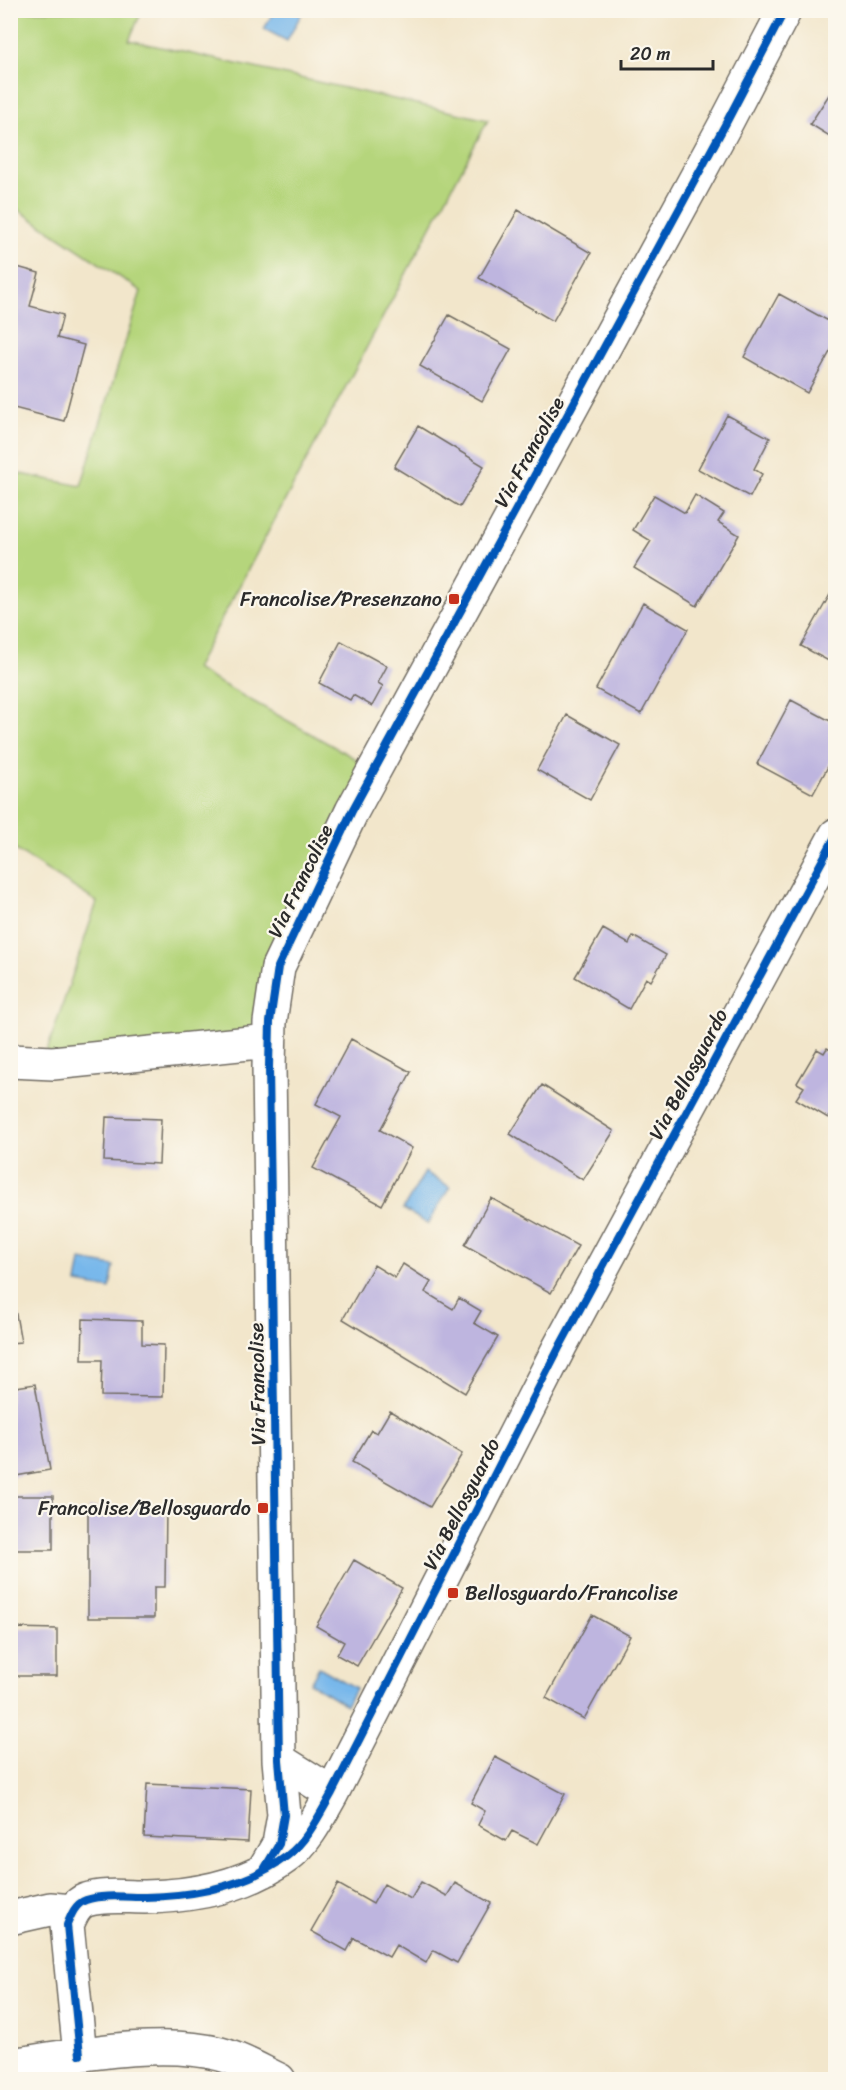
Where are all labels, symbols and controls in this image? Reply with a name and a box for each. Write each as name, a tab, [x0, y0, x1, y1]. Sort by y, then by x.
scale bar	[621, 33, 712, 71]
text: 20 m	[630, 38, 670, 70]
street label: Via Francolise	[484, 390, 575, 514]
place label: Francolise/Presenzano	[240, 582, 442, 617]
marker: Francolise/Presenzano	[447, 592, 461, 606]
street label: Via Francolise	[258, 818, 343, 944]
street label: Via Bellosguardo	[639, 1002, 738, 1146]
street label: Via Francolise	[239, 1322, 276, 1446]
street label: Via Bellosguardo	[413, 1432, 510, 1577]
place label: Francolise/Bellosguardo	[38, 1491, 251, 1526]
marker: Francolise/Bellosguardo	[256, 1501, 270, 1515]
place label: Bellosguardo/Francolise	[465, 1576, 678, 1611]
marker: Bellosguardo/Francolise	[446, 1586, 460, 1600]

